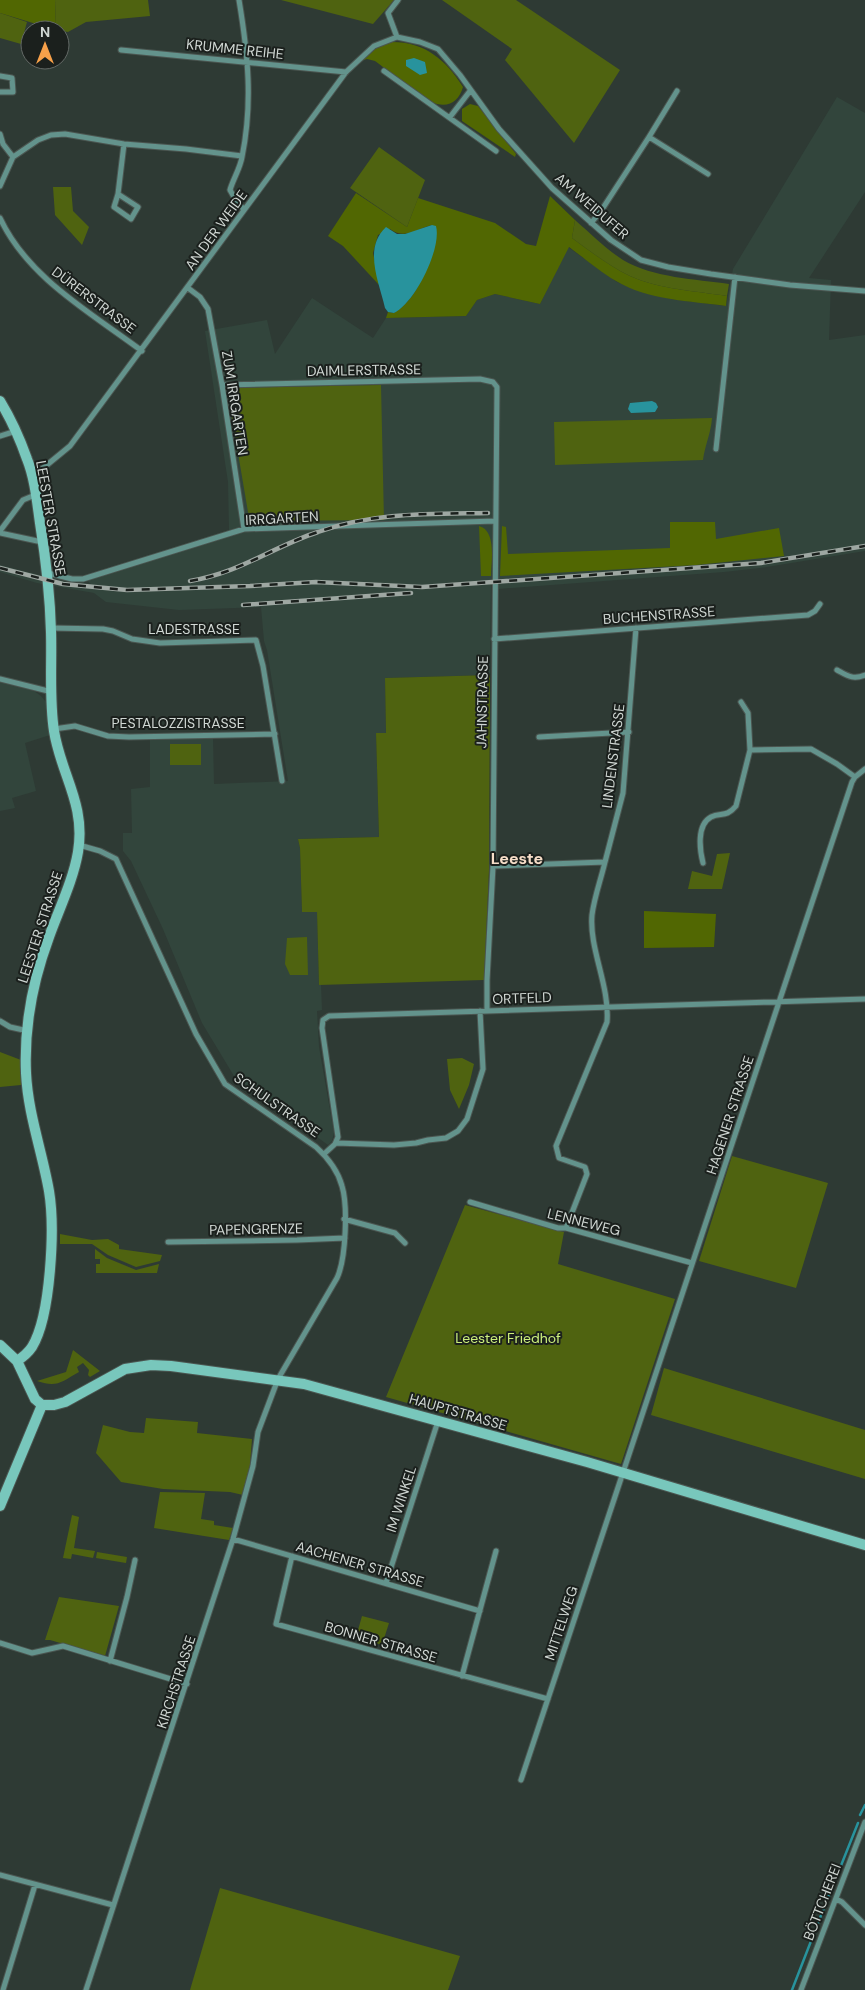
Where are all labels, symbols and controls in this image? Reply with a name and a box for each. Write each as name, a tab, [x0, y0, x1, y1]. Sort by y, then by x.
north arrow	[20, 20, 70, 70]
text: N	[40, 23, 50, 41]
street label: KRUMME REIHE	[185, 35, 285, 63]
street label: AM WEIDUFER	[551, 169, 633, 243]
street label: AN DER WEIDE	[181, 186, 251, 274]
street label: DÜRERSTRASSE	[48, 262, 140, 338]
street label: ZUM IRRGARTEN	[218, 349, 252, 457]
street label: DAIMLERSTRASSE	[307, 360, 421, 380]
street label: LEESTER STRASSE	[32, 459, 70, 577]
street label: IRRGARTEN	[245, 507, 319, 529]
street label: BUCHENSTRASSE	[602, 602, 716, 628]
street label: LADESTRASSE	[148, 620, 240, 638]
street label: JAHNSTRASSE	[472, 655, 492, 748]
street label: LINDENSTRASSE	[598, 703, 628, 809]
street label: PESTALOZZISTRASSE	[111, 714, 245, 732]
district label: Leeste	[491, 848, 543, 869]
street label: LEESTER STRASSE	[13, 869, 67, 985]
street label: ORTFELD	[492, 988, 552, 1008]
street label: HAGENER STRASSE	[702, 1053, 758, 1177]
street label: SCHULSTRASSE	[230, 1069, 324, 1141]
street label: LENNEWEG	[546, 1204, 622, 1240]
street label: PAPENGRENZE	[209, 1219, 303, 1239]
park label: Leester Friedhof	[455, 1329, 561, 1347]
street label: HAUPTSTRASSE	[407, 1389, 509, 1435]
street label: IM WINKEL	[382, 1464, 420, 1534]
street label: AACHENER STRASSE	[294, 1537, 426, 1591]
street label: MITTELWEG	[541, 1584, 581, 1662]
street label: BONNER STRASSE	[323, 1617, 439, 1667]
street label: KIRCHSTRASSE	[152, 1633, 200, 1731]
street label: BÖTTCHEREI	[799, 1861, 845, 1943]

